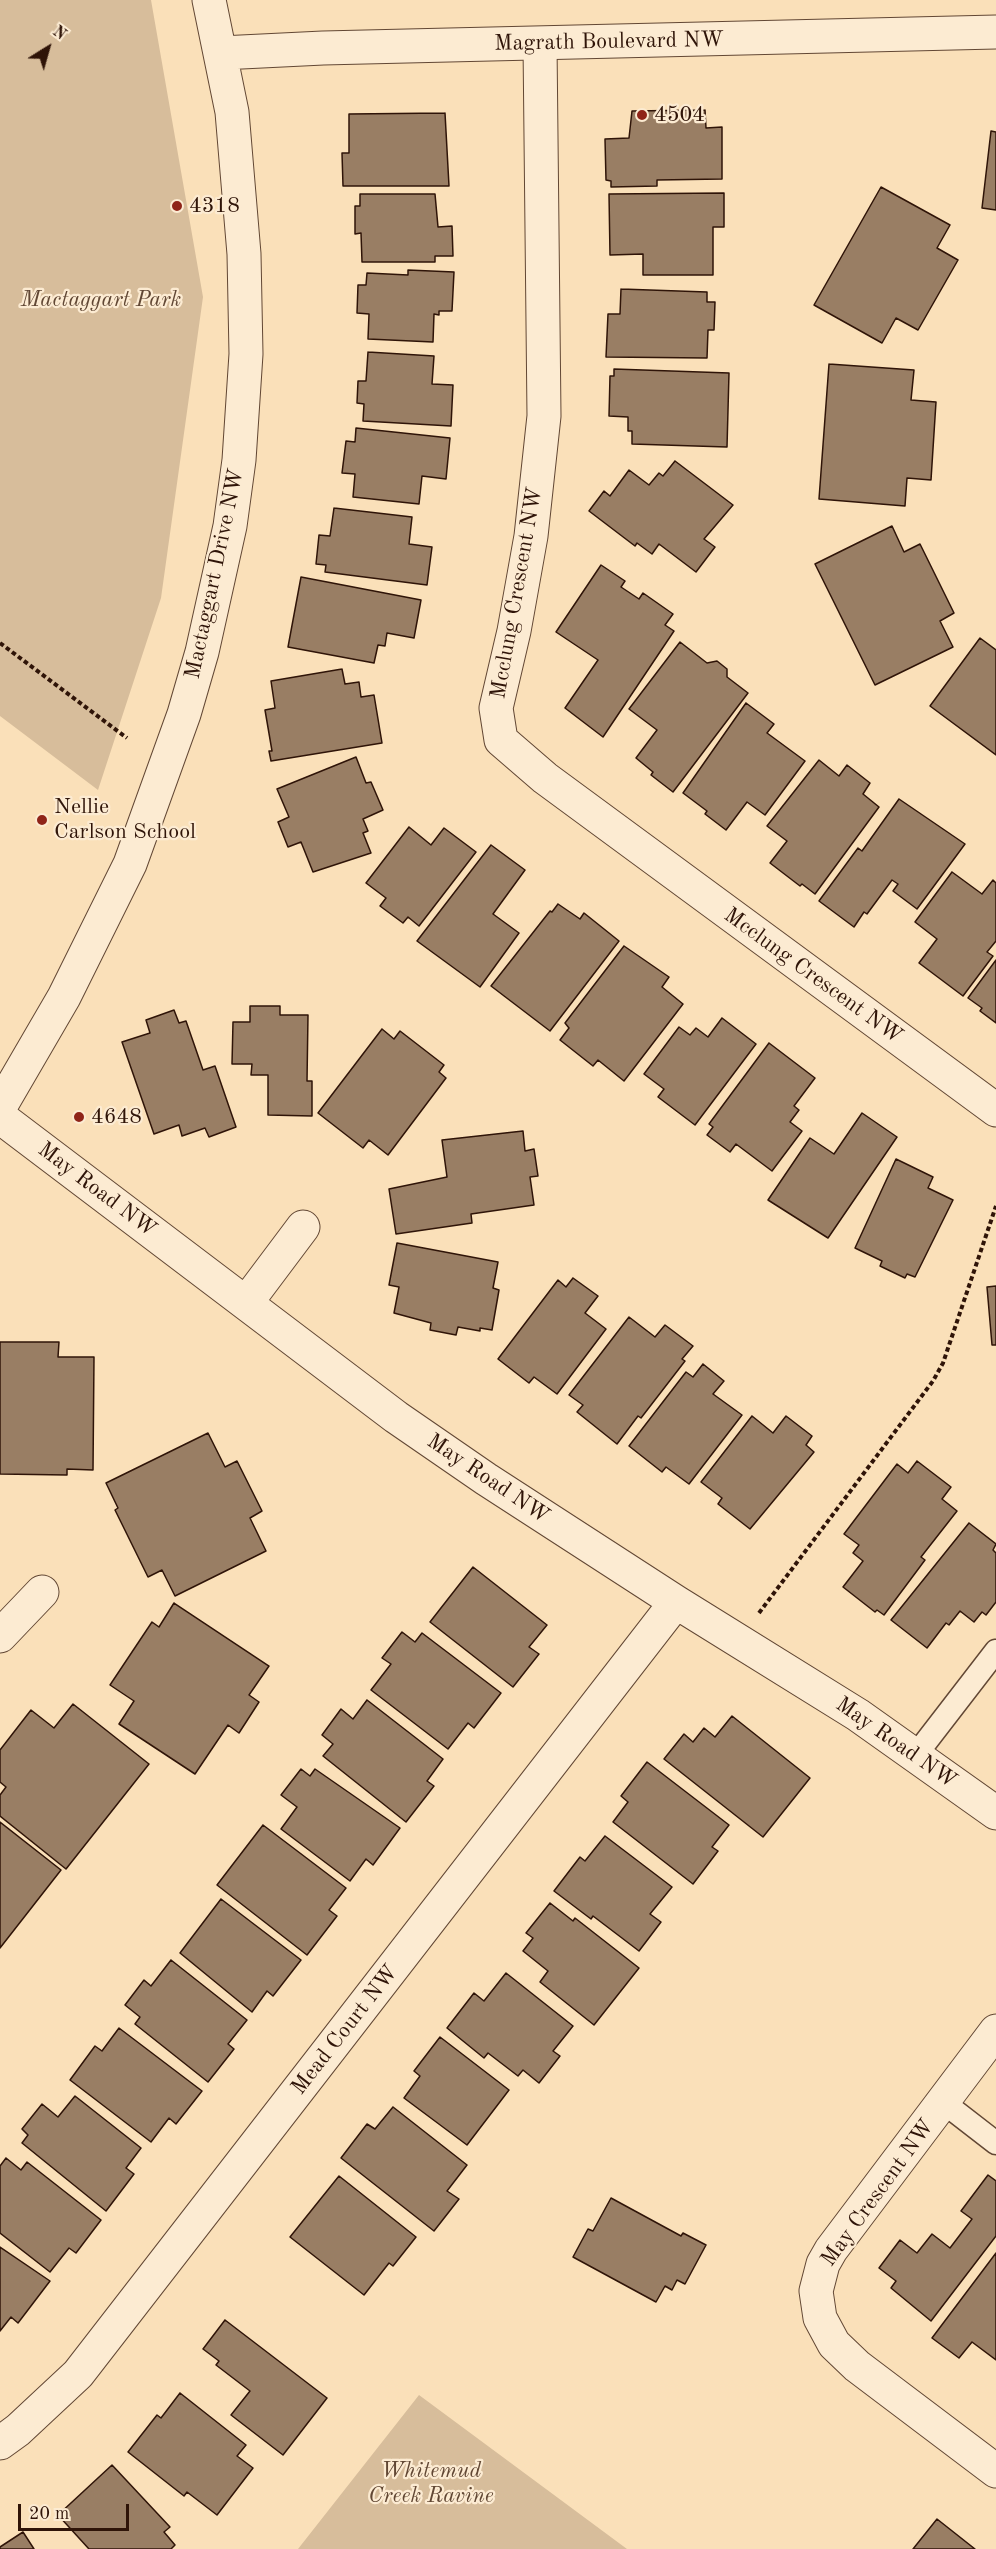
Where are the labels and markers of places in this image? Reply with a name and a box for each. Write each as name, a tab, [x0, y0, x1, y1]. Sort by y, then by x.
place label: 4504	[654, 102, 705, 128]
marker: 4504	[635, 108, 649, 122]
place label: 4318	[189, 193, 240, 219]
marker: 4318	[170, 199, 184, 213]
place label: Nellie Carlson School	[54, 794, 196, 846]
marker: Nellie Carlson School	[35, 813, 49, 827]
place label: 4648	[91, 1104, 142, 1130]
marker: 4648	[72, 1110, 86, 1124]

